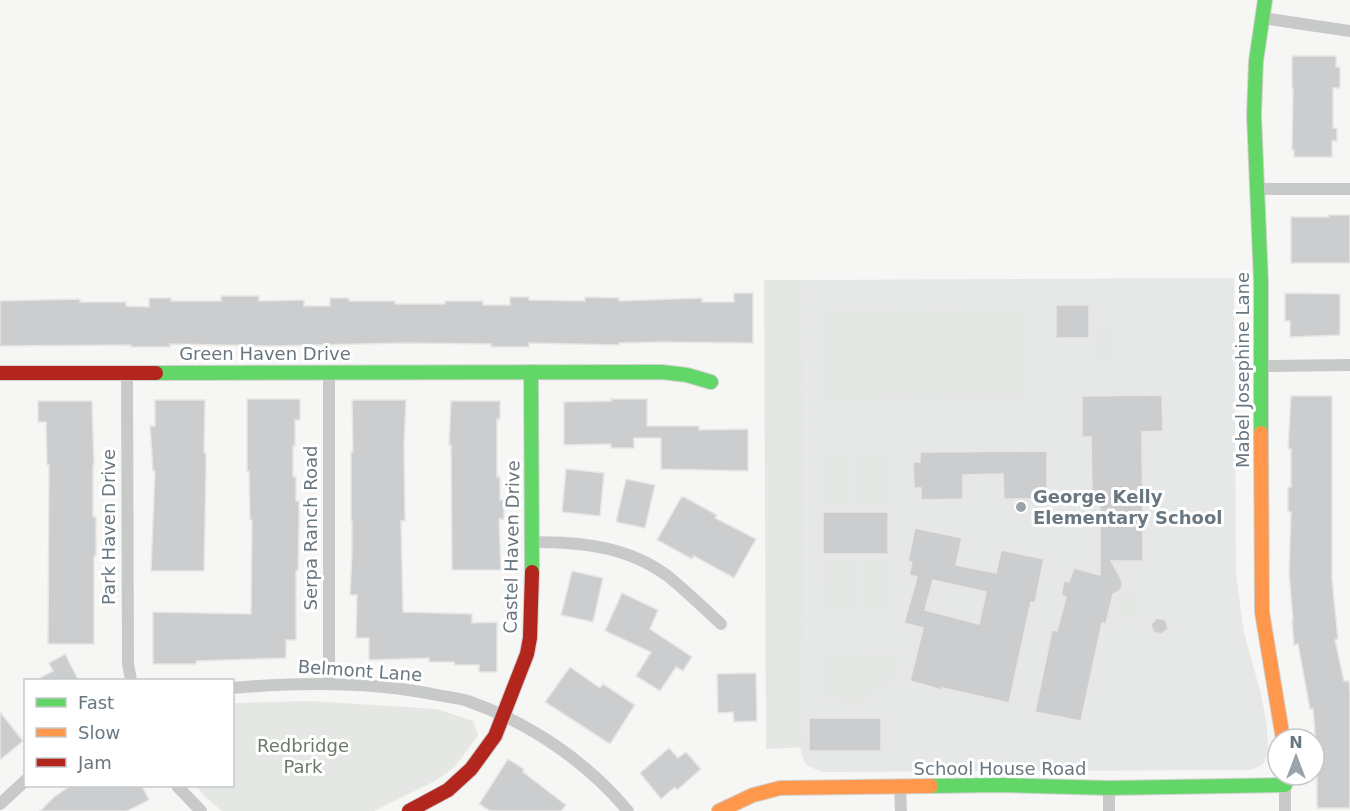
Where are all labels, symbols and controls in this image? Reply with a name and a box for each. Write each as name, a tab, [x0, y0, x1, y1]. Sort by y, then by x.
street label: Mabel Josephine Lane	[1232, 272, 1253, 468]
street label: Green Haven Drive	[179, 343, 351, 364]
street label: Serpa Ranch Road	[300, 446, 321, 610]
street label: Park Haven Drive	[98, 449, 119, 605]
street label: Castel Haven Drive	[499, 460, 524, 634]
place label: George Kelly Elementary School	[1033, 486, 1222, 528]
marker: George Kelly Elementary School	[1014, 500, 1028, 514]
street label: Belmont Lane	[297, 656, 423, 685]
legend	[24, 679, 234, 787]
text: Fast	[78, 692, 114, 713]
text: Slow	[78, 722, 120, 743]
north arrow	[1266, 727, 1326, 787]
text: N	[1289, 733, 1303, 752]
park label: Redbridge Park	[257, 735, 349, 777]
text: Jam	[77, 752, 112, 773]
street label: School House Road	[914, 758, 1086, 779]

